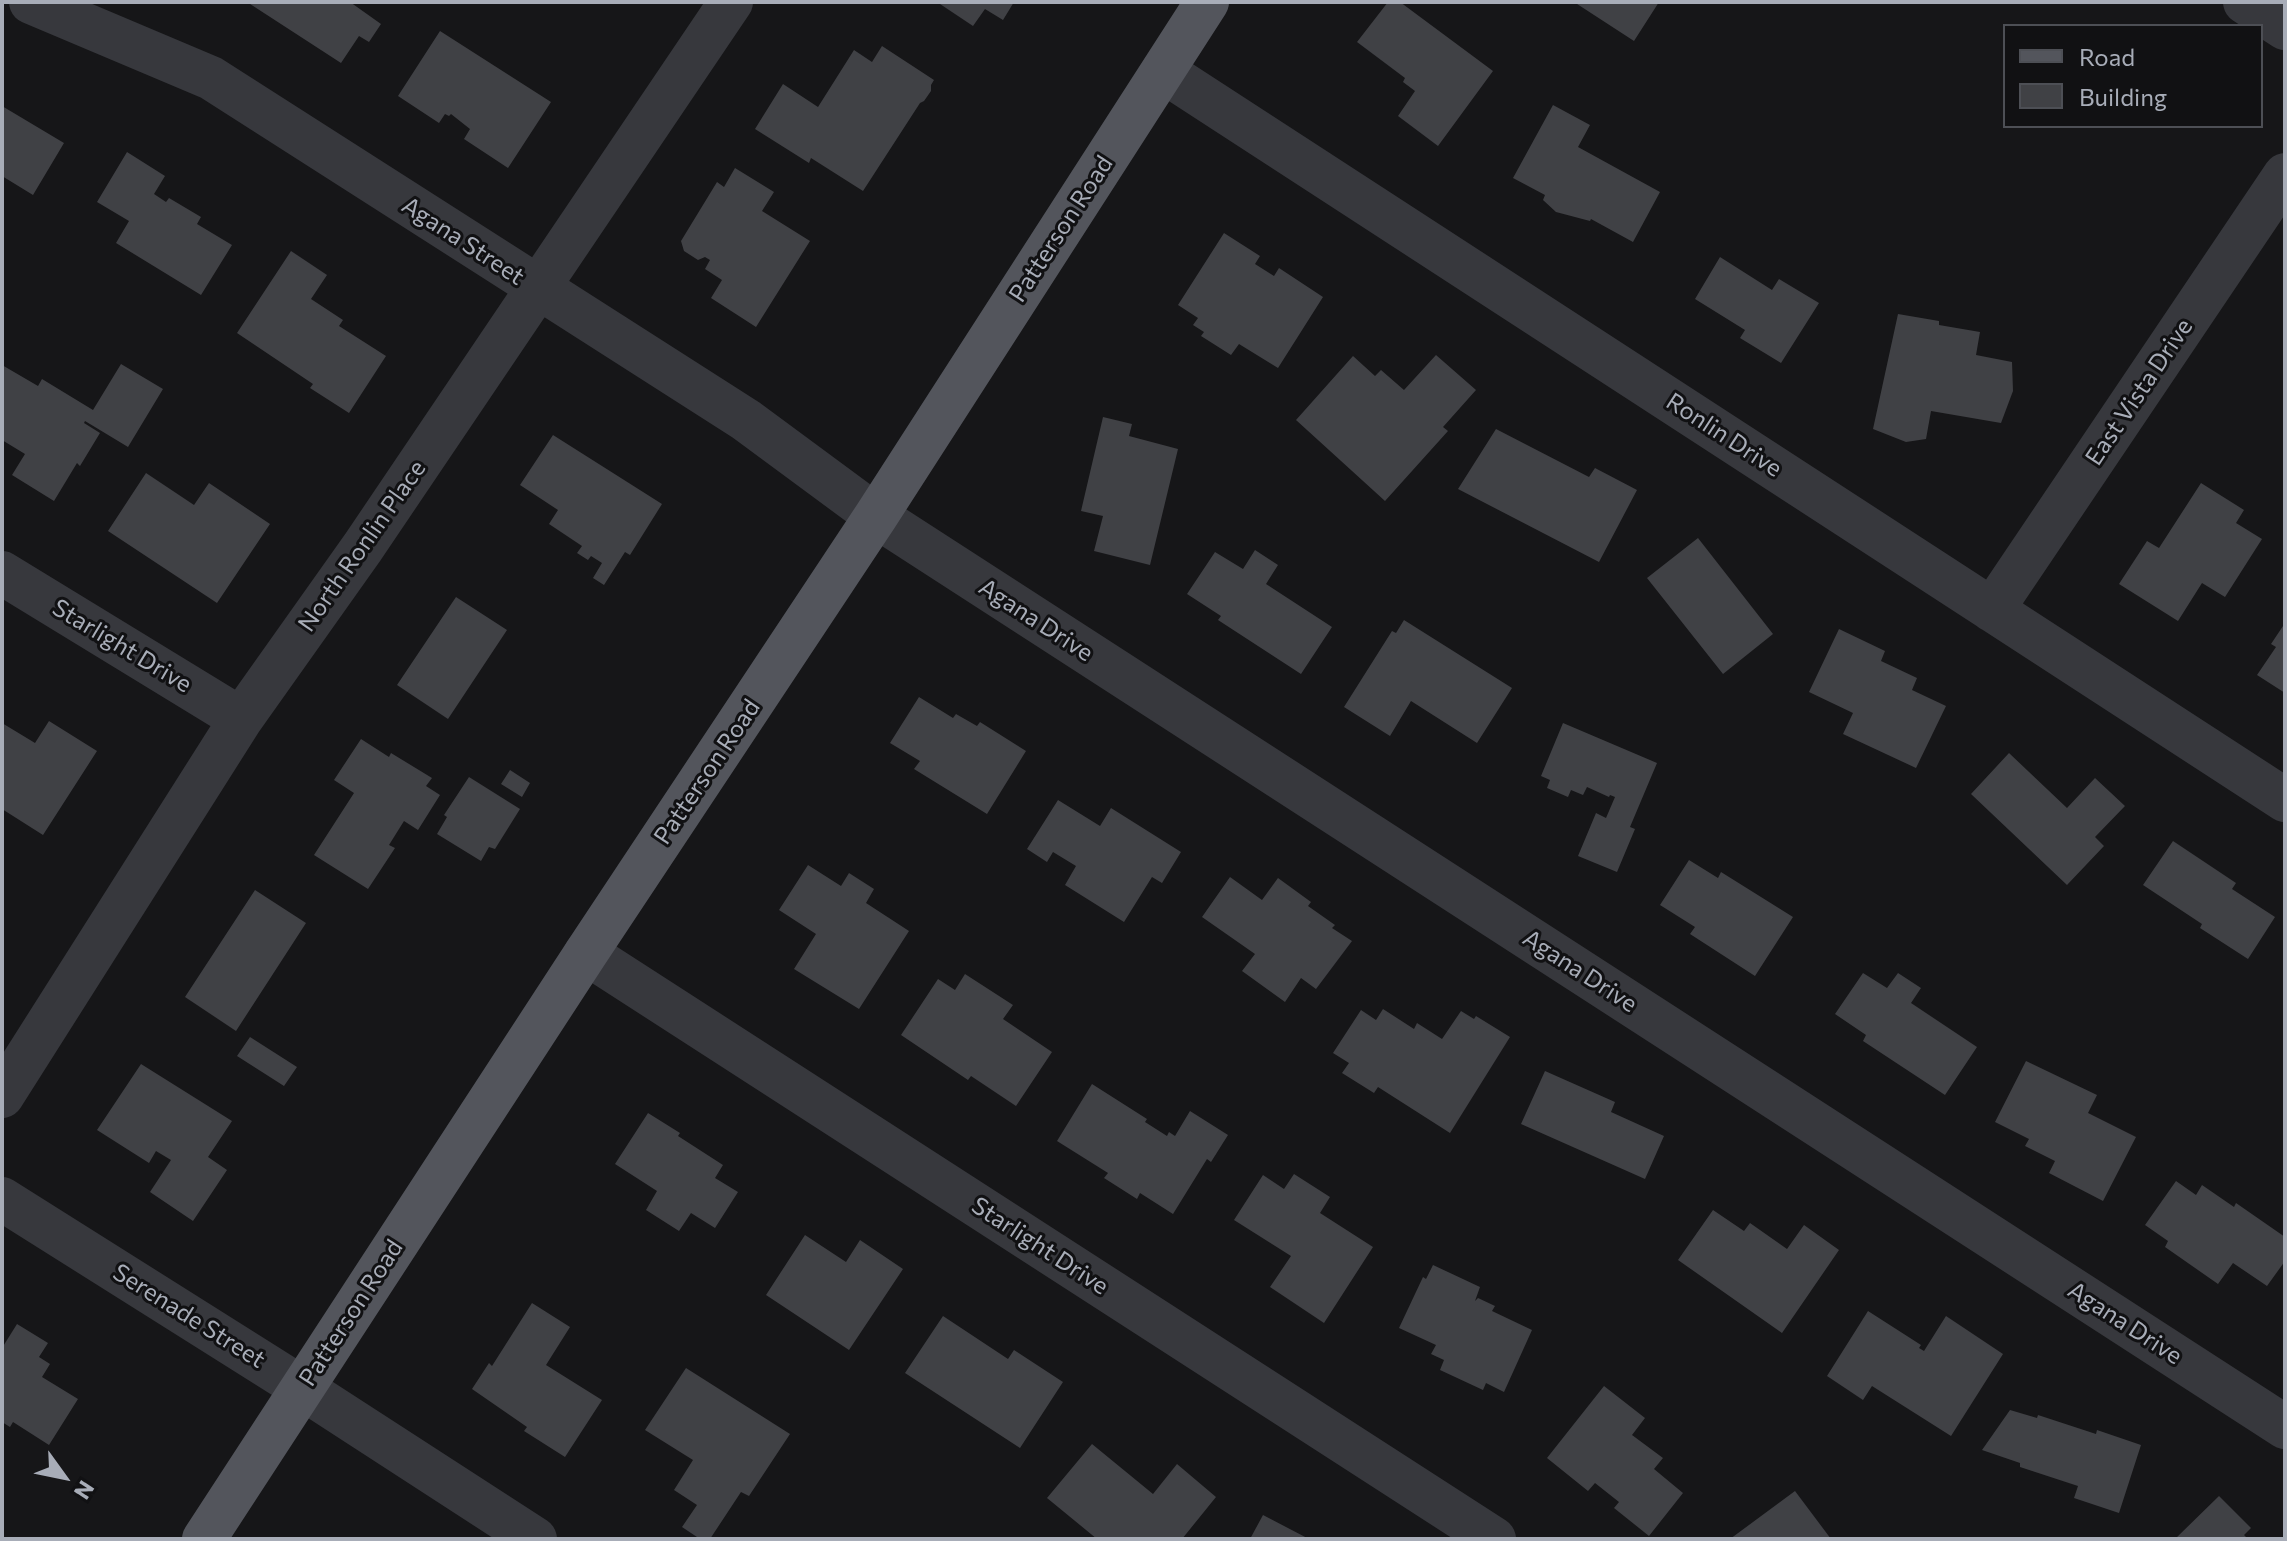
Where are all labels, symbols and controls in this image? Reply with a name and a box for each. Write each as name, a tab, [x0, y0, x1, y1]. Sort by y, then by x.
legend	[2003, 24, 2263, 128]
text: Road	[2079, 42, 2135, 71]
text: Building	[2079, 82, 2167, 111]
street label: Patterson Road	[1003, 150, 1119, 308]
street label: Agana Street	[396, 191, 530, 291]
street label: East Vista Drive	[2079, 313, 2199, 471]
street label: Ronlin Drive	[1661, 387, 1787, 483]
street label: North Ronlin Place	[292, 455, 432, 637]
street label: Agana Drive	[974, 572, 1098, 668]
street label: Starlight Drive	[47, 593, 197, 699]
street label: Patterson Road	[648, 694, 766, 850]
street label: Agana Drive	[1518, 923, 1642, 1019]
street label: Starlight Drive	[966, 1191, 1114, 1301]
street label: Patterson Road	[293, 1234, 409, 1392]
street label: Serenade Street	[108, 1258, 270, 1374]
street label: Agana Drive	[2063, 1275, 2187, 1371]
north arrow	[24, 1437, 104, 1517]
text: N	[69, 1476, 100, 1505]

